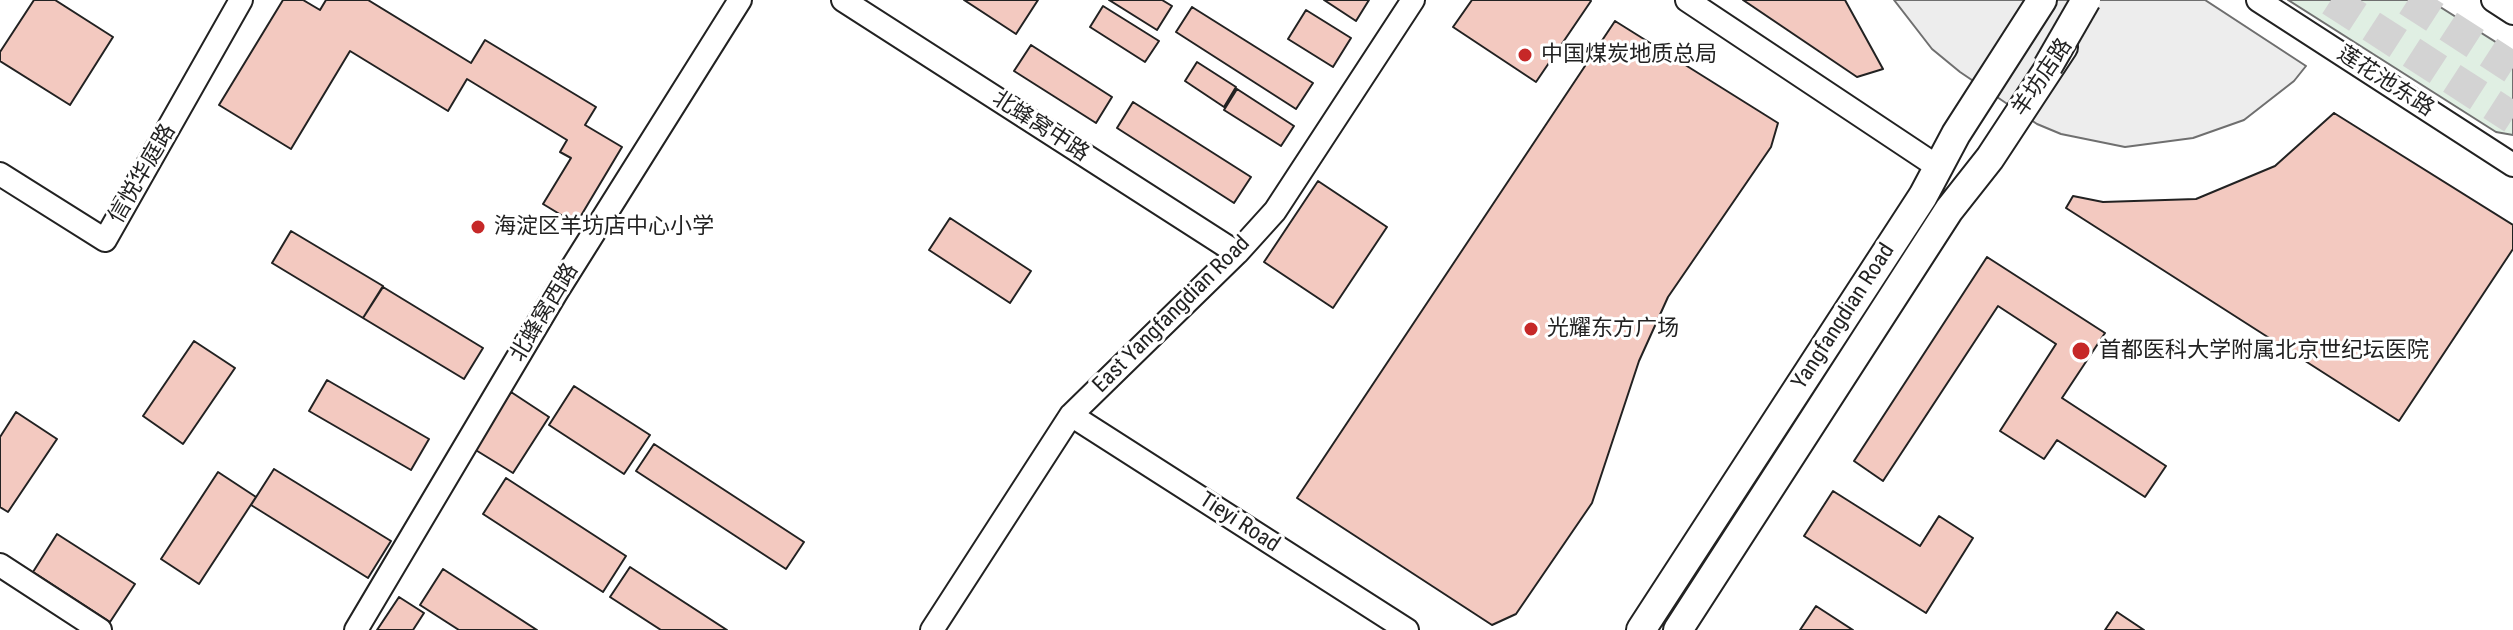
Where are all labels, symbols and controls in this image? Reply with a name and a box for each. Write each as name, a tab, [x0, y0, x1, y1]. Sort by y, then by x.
street label: 羊坊店路	[2007, 34, 2079, 122]
street label: 莲花池东路	[2332, 41, 2438, 123]
place label: 中国煤炭地质总局	[1541, 42, 1717, 68]
marker: 中国煤炭地质总局	[1516, 46, 1534, 64]
street label: 北蜂窝中路	[987, 86, 1093, 168]
street label: 信悦华庭路	[104, 120, 182, 228]
place label: 海淀区羊坊店中心小学	[494, 214, 714, 240]
marker: 海淀区羊坊店中心小学	[469, 218, 487, 236]
street label: East Yangfangdian Road	[1088, 231, 1256, 399]
street label: Yangfangdian Road	[1787, 239, 1901, 395]
street label: 北蜂窝西路	[505, 259, 585, 367]
place label: 光耀东方广场	[1547, 316, 1679, 342]
marker: 光耀东方广场	[1522, 320, 1540, 338]
place label: 首都医科大学附属北京世纪坛医院	[2099, 338, 2429, 364]
marker: 首都医科大学附属北京世纪坛医院	[2070, 340, 2092, 362]
street label: Tieyi Road	[1194, 487, 1284, 559]

